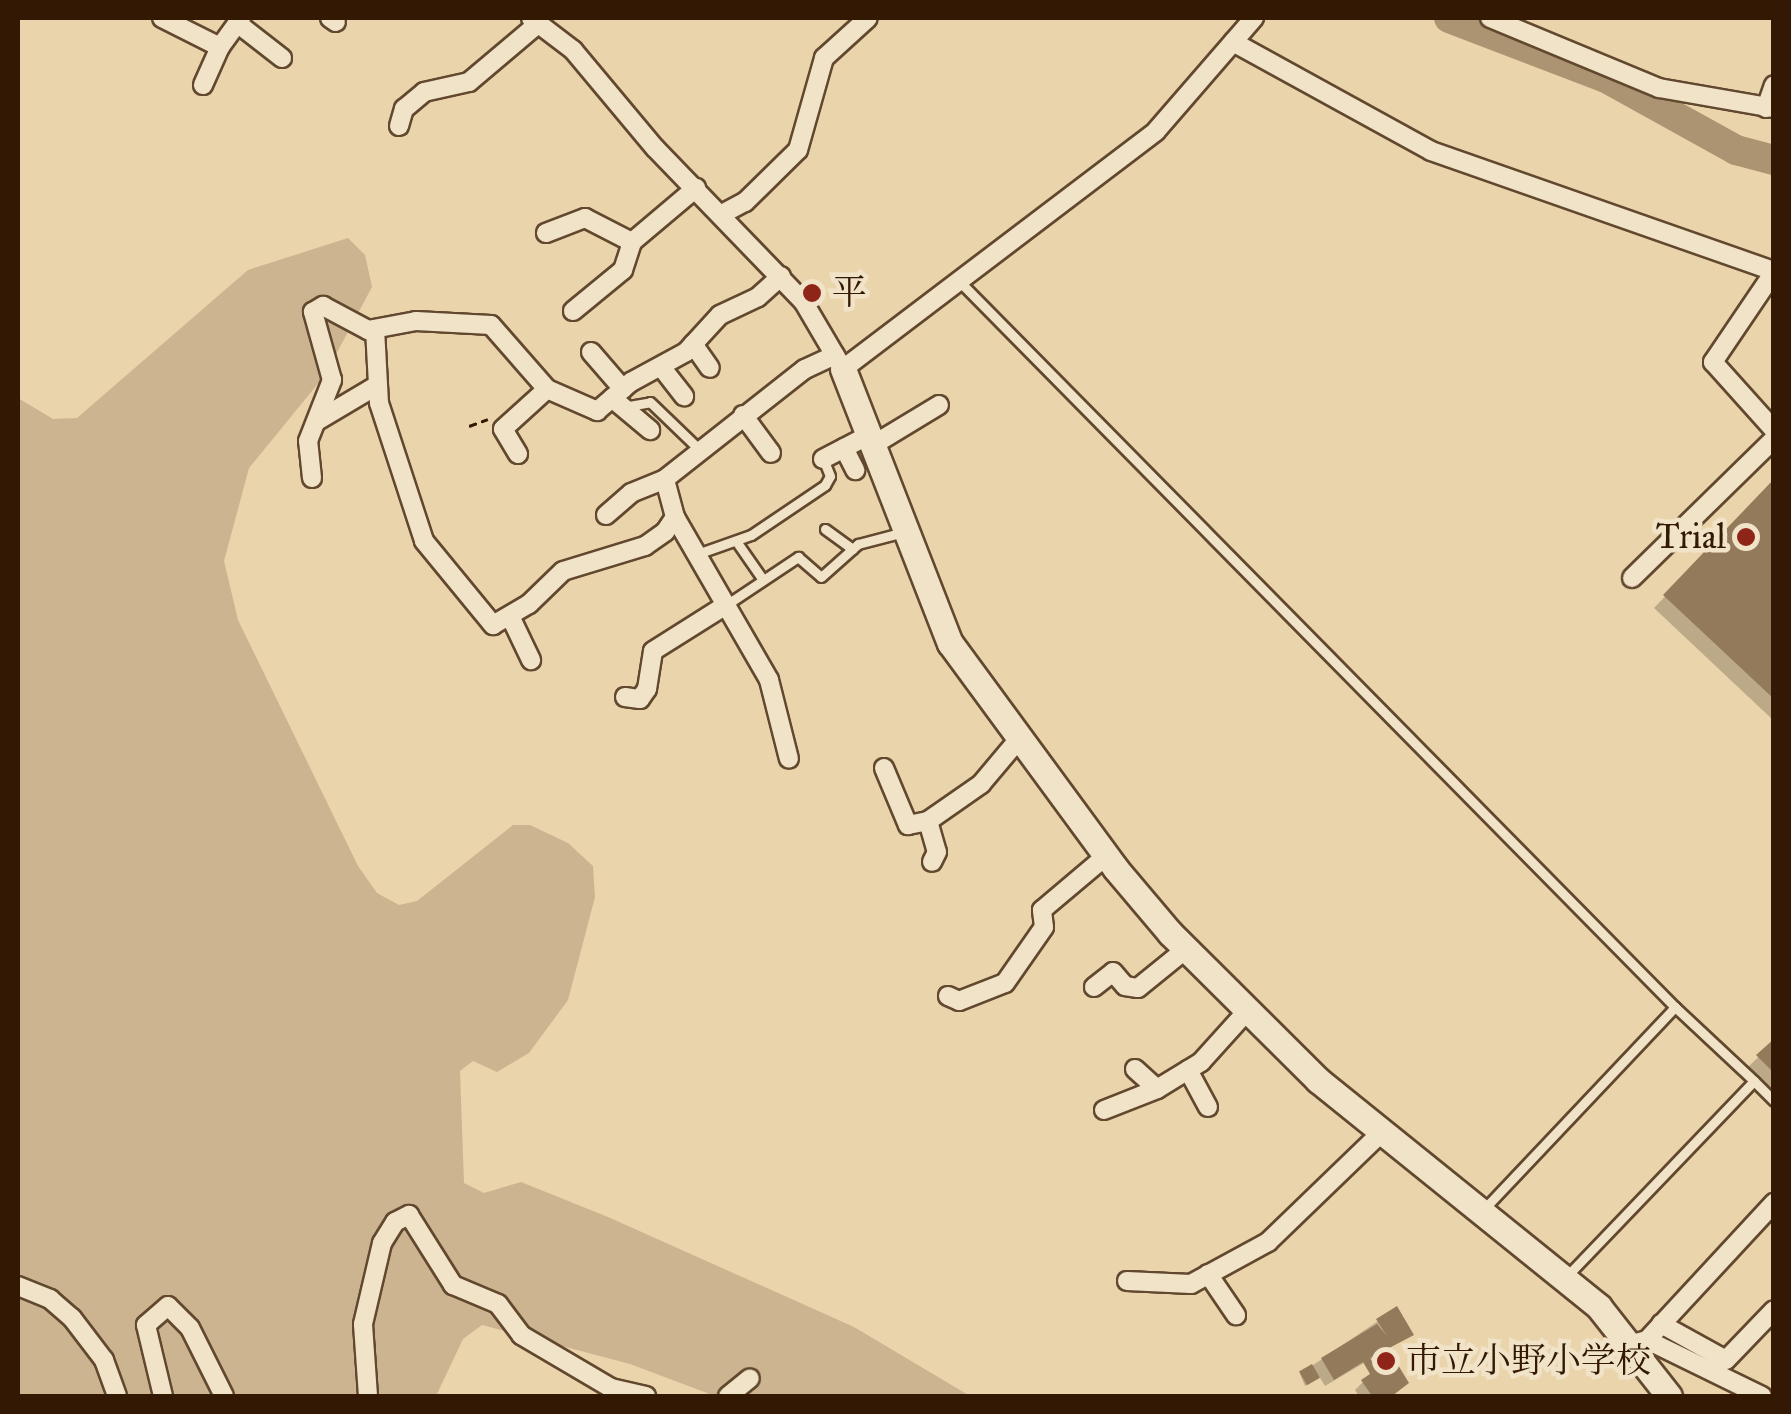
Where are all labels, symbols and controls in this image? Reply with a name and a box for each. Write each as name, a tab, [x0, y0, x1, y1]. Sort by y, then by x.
place label: 平	[832, 272, 867, 314]
marker: 平	[801, 282, 823, 304]
place label: Trial	[1656, 516, 1726, 558]
marker: Trial	[1735, 526, 1757, 548]
place label: 市立小野小学校	[1406, 1340, 1651, 1382]
marker: 市立小野小学校	[1375, 1350, 1397, 1372]

